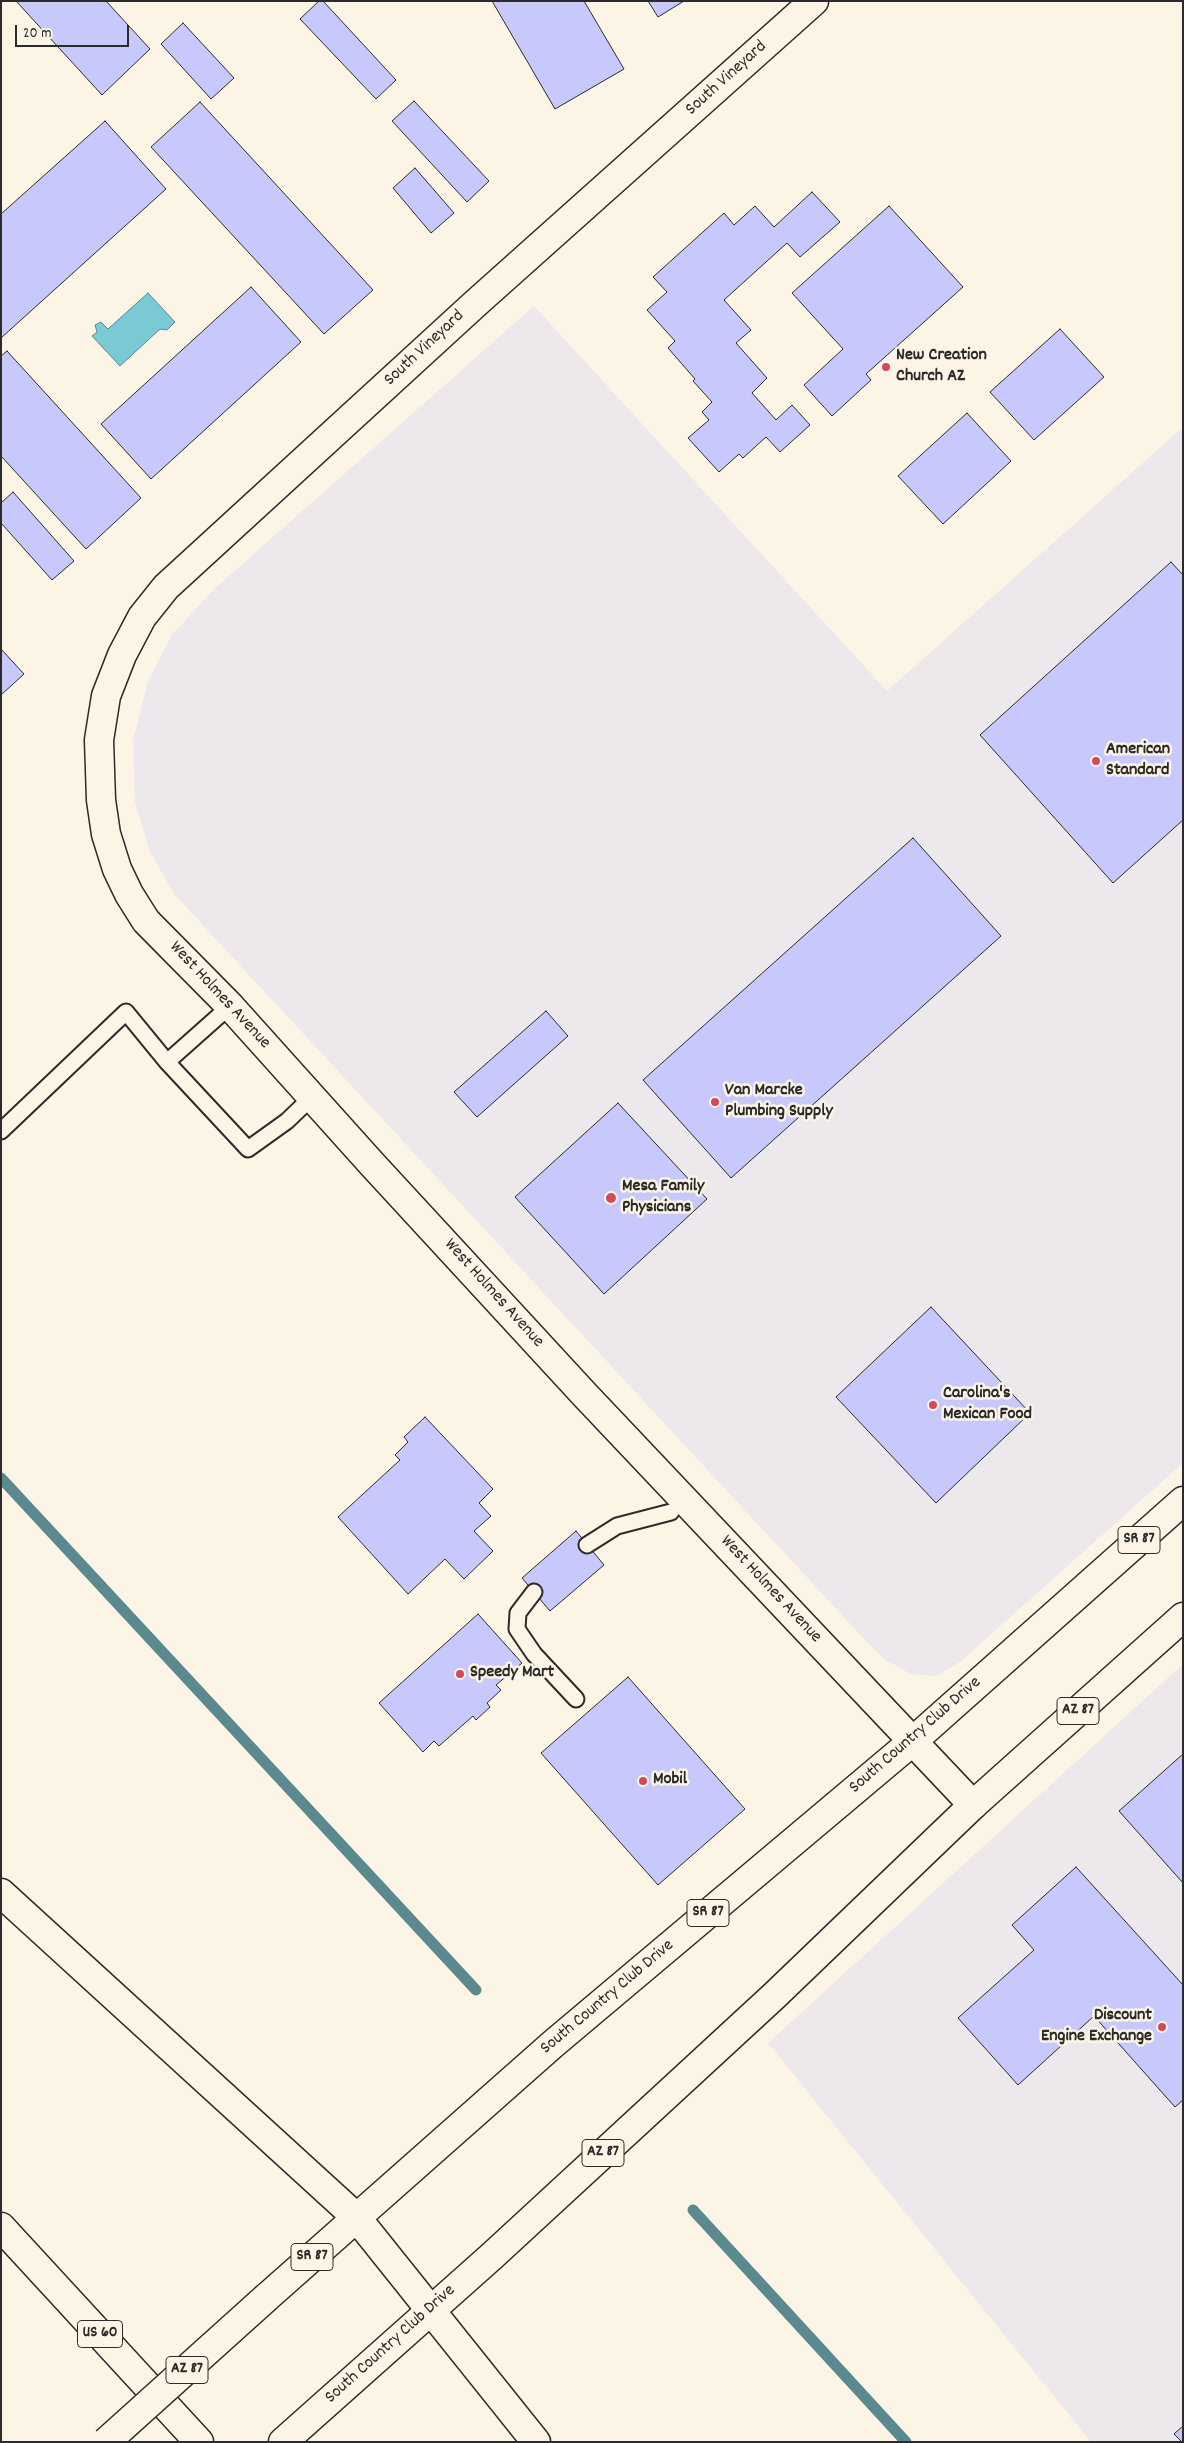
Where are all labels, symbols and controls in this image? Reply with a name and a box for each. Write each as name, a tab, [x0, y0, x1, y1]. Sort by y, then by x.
scale bar	[18, 15, 131, 47]
text: 20 m	[23, 23, 51, 45]
street label: South Vineyard	[682, 37, 772, 121]
street label: South Vineyard	[380, 306, 470, 392]
place label: New Creation Church AZ	[896, 346, 987, 388]
marker: New Creation Church AZ	[880, 361, 892, 373]
place label: American Standard	[1106, 740, 1170, 782]
marker: American Standard	[1090, 755, 1102, 767]
street label: West Holmes Avenue	[164, 938, 274, 1054]
place label: Van Marcke Plumbing Supply	[725, 1081, 833, 1124]
marker: Van Marcke Plumbing Supply	[709, 1096, 721, 1108]
place label: Mesa Family Physicians	[622, 1177, 704, 1220]
marker: Mesa Family Physicians	[604, 1191, 618, 1205]
street label: West Holmes Avenue	[438, 1235, 548, 1353]
place label: Carolina's Mexican Food	[943, 1384, 1032, 1426]
marker: Carolina's Mexican Food	[927, 1399, 939, 1411]
road number: SR 87	[1118, 1526, 1160, 1554]
street label: West Holmes Avenue	[715, 1532, 825, 1648]
place label: Speedy Mart	[470, 1663, 554, 1685]
marker: Speedy Mart	[454, 1668, 466, 1680]
street label: South Country Club Drive	[846, 1673, 986, 1799]
road number: AZ 87	[1057, 1698, 1099, 1724]
place label: Mobil	[653, 1770, 687, 1792]
marker: Mobil	[637, 1775, 649, 1787]
road number: SR 87	[687, 1900, 729, 1926]
street label: South Country Club Drive	[537, 1936, 679, 2060]
place label: Discount Engine Exchange	[1041, 2006, 1152, 2048]
marker: Discount Engine Exchange	[1156, 2021, 1168, 2033]
road number: AZ 87	[582, 2140, 624, 2166]
road number: SR 87	[291, 2244, 333, 2270]
street label: South Country Club Drive	[321, 2281, 461, 2409]
road number: US 60	[78, 2320, 122, 2348]
road number: AZ 87	[166, 2356, 208, 2384]

